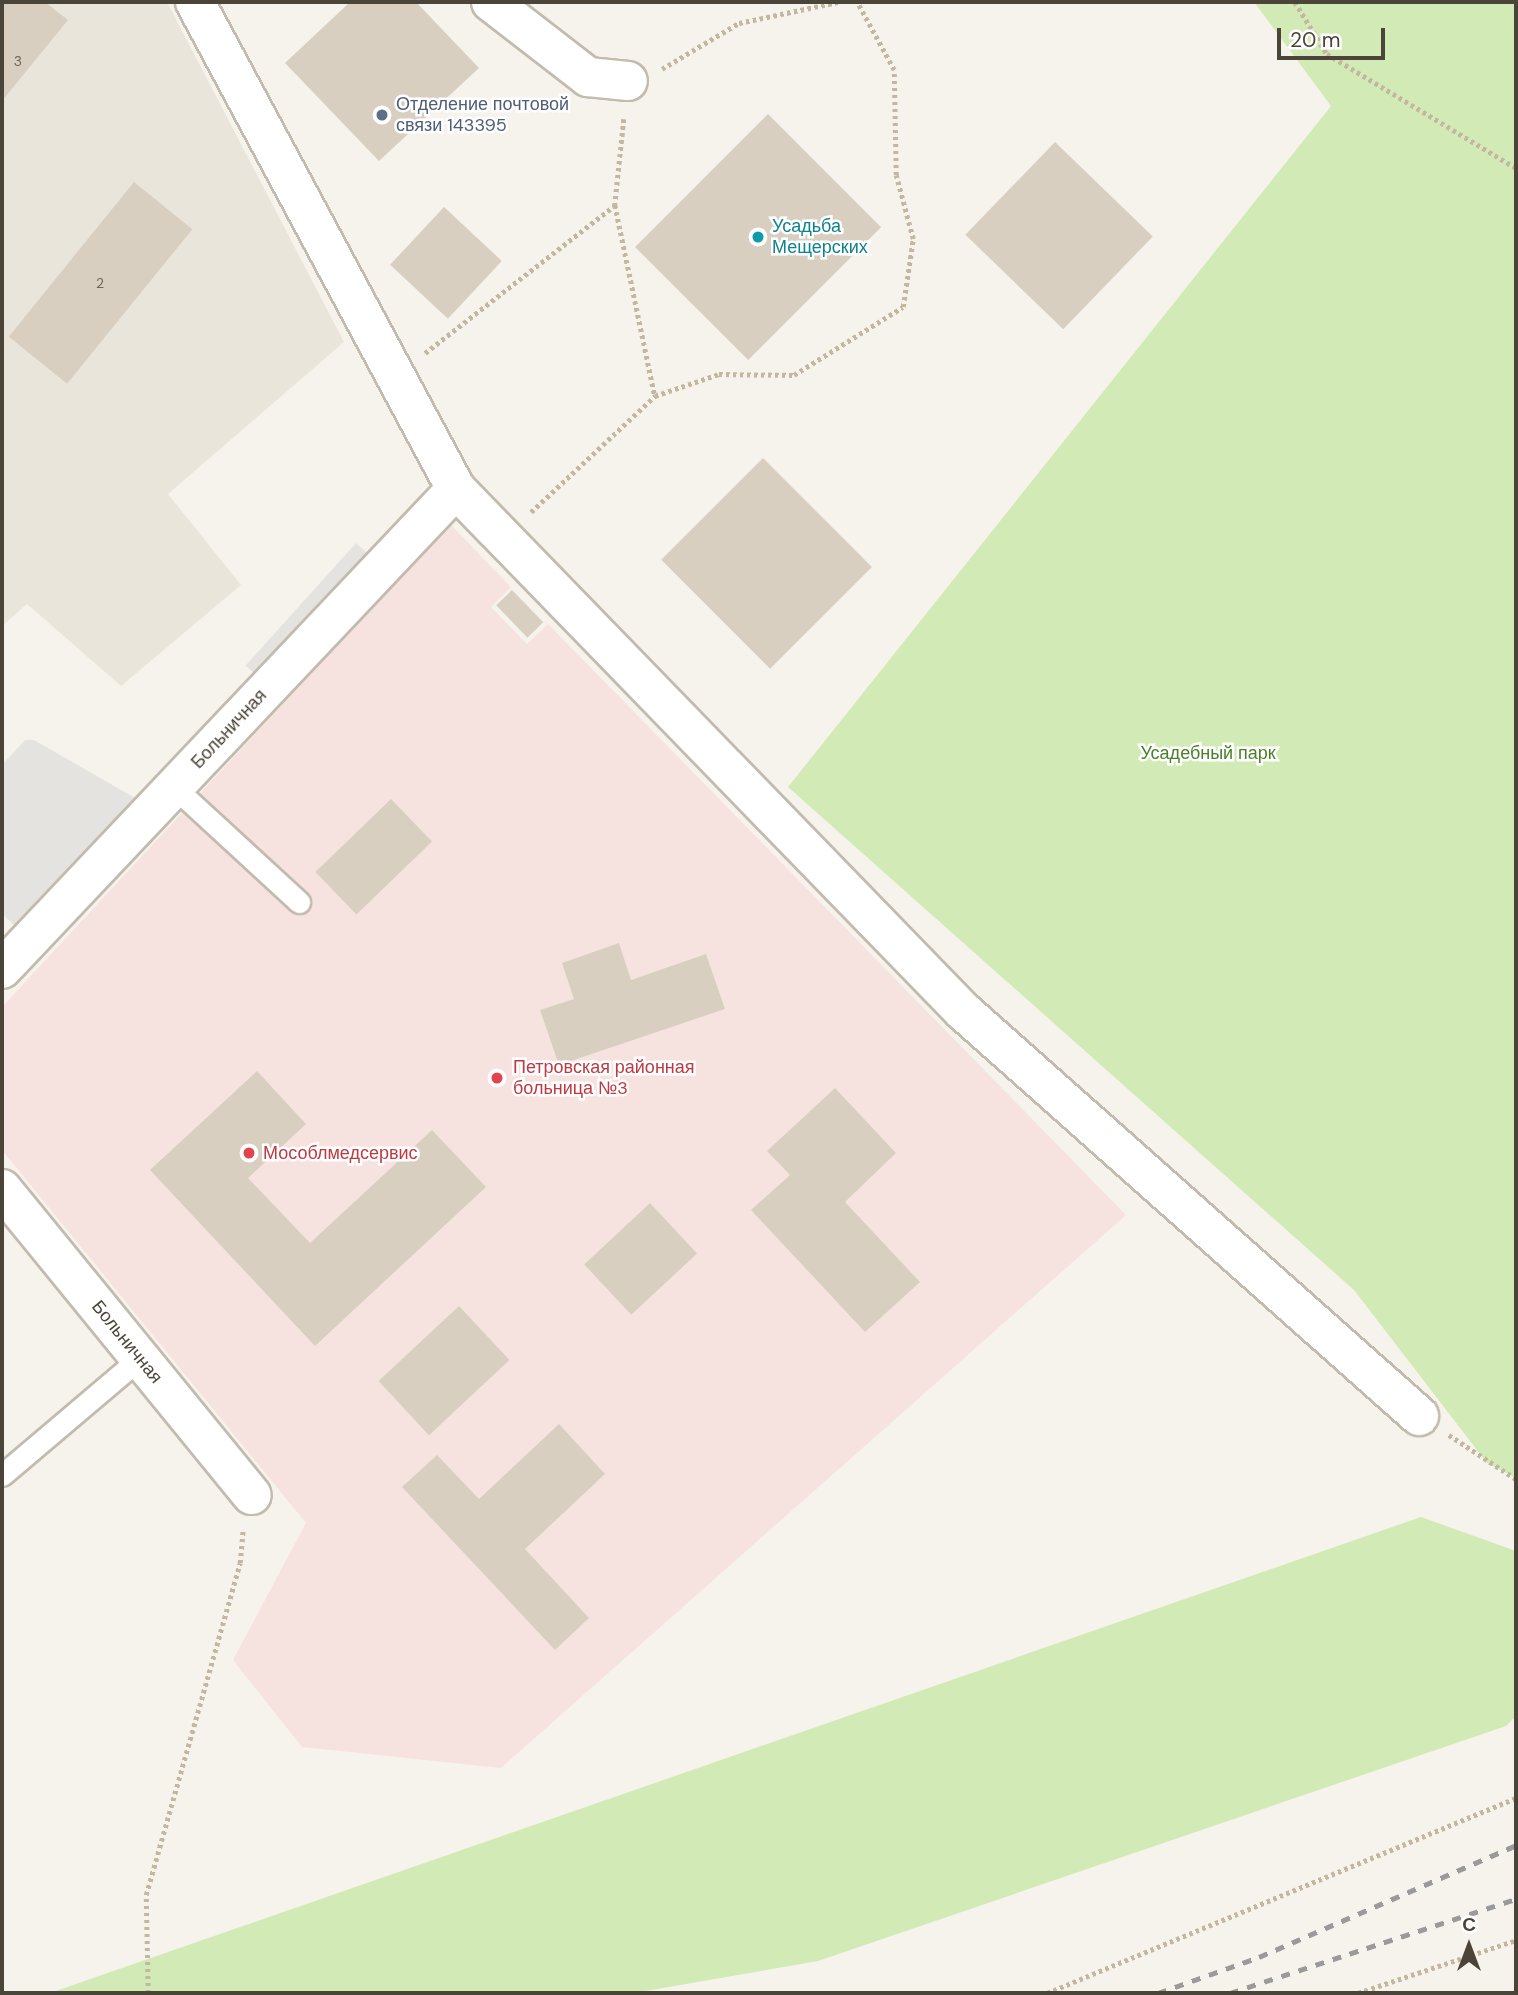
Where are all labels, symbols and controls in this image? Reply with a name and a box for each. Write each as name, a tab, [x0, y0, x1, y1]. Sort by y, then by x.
scale bar	[1280, 14, 1388, 58]
text: 20 m	[1290, 26, 1341, 54]
house number: 3	[14, 53, 22, 69]
place label: Отделение почтовой связи 143395	[396, 94, 569, 136]
marker: Отделение почтовой связи 143395	[374, 107, 390, 123]
place label: Усадьба Мещерских	[772, 216, 868, 258]
marker: Усадьба Мещерских	[750, 229, 766, 245]
house number: 2	[96, 275, 104, 291]
street label: Больничная	[187, 685, 271, 773]
park label: Усадебный парк	[1140, 742, 1276, 764]
place label: Петровская районная больница №3	[513, 1057, 695, 1100]
marker: Петровская районная больница №3	[487, 1068, 507, 1088]
place label: Мособлмедсервис	[263, 1142, 418, 1164]
marker: Мособлмедсервис	[241, 1145, 257, 1161]
street label: Больничная	[87, 1296, 167, 1388]
north arrow	[1434, 1911, 1504, 1981]
text: С	[1462, 1912, 1476, 1937]

